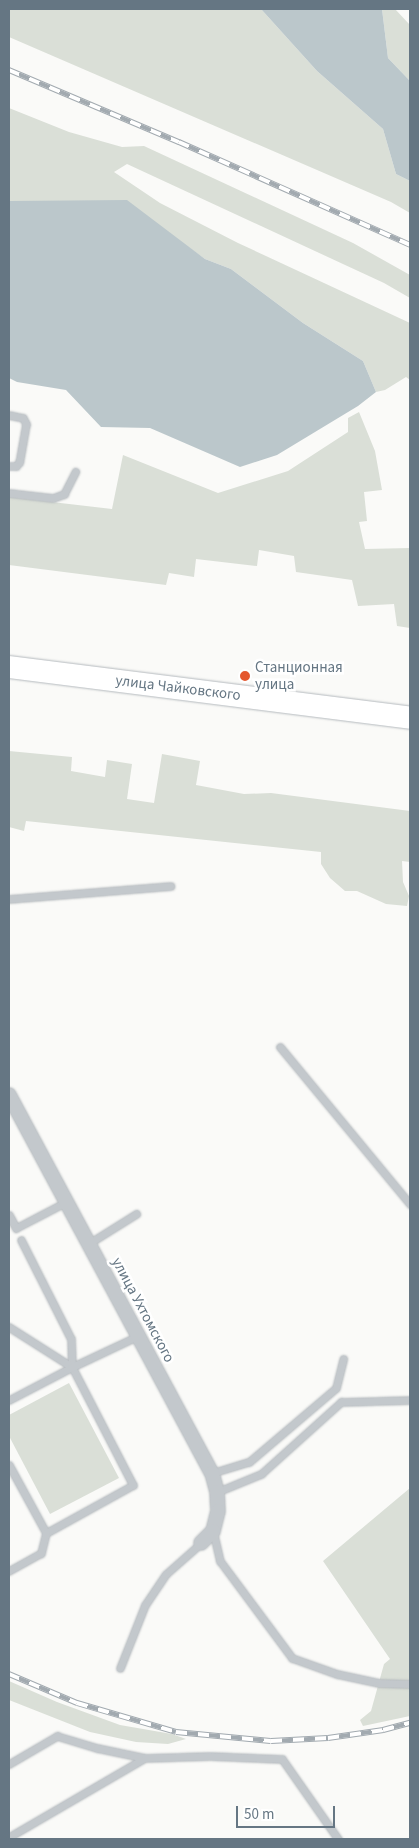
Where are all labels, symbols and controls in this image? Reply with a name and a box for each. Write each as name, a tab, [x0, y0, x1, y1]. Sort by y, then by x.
place label: Станционная улица	[255, 658, 343, 693]
marker: Станционная улица	[239, 670, 251, 682]
street label: улица Чайковского	[114, 671, 242, 705]
street label: улица Ухтомского	[108, 1254, 178, 1366]
scale bar	[239, 1796, 338, 1828]
text: 50 m	[244, 1804, 274, 1825]

